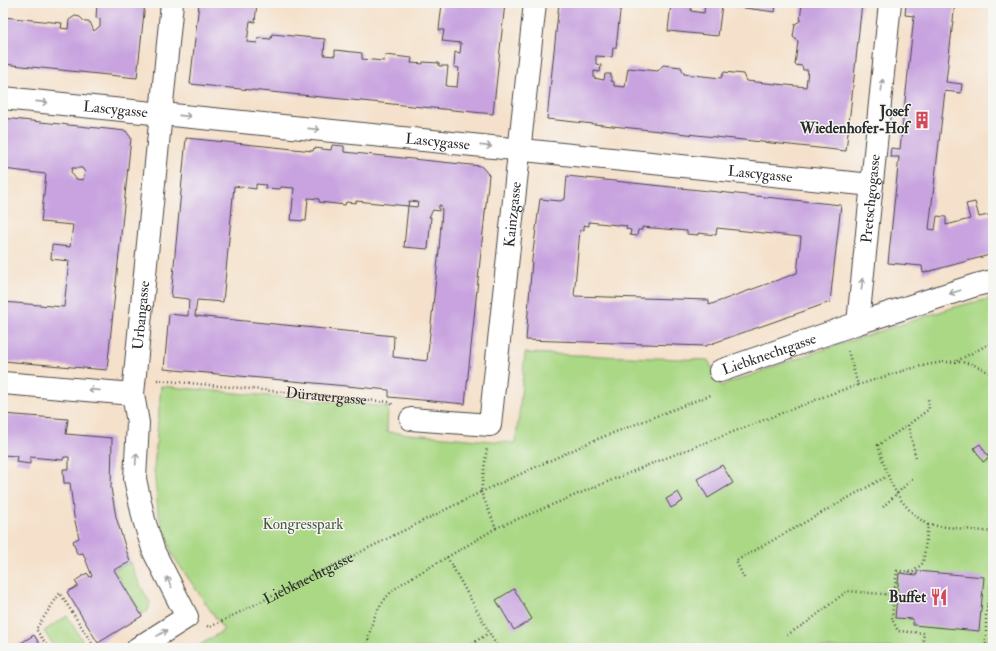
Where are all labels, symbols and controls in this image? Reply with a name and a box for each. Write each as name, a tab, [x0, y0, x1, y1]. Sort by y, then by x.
one-way arrow	[878, 79, 885, 92]
street label: Lascygasse	[82, 97, 149, 122]
one-way arrow	[35, 98, 48, 105]
place label: Josef Wiedenhofer-Hof	[799, 102, 912, 138]
building icon: Josef Wiedenhofer-Hof	[912, 110, 932, 130]
one-way arrow	[178, 112, 191, 120]
one-way arrow	[307, 125, 320, 133]
street label: Lascygasse	[405, 129, 471, 155]
one-way arrow	[479, 143, 492, 150]
street label: Pretschgogasse	[857, 153, 885, 244]
street label: Lascygasse	[727, 162, 793, 187]
street label: Kainzgasse	[500, 181, 526, 248]
one-way arrow	[858, 278, 866, 291]
street label: Urbangasse	[128, 280, 154, 351]
one-way arrow	[949, 289, 962, 296]
street label: Liebknechtgasse	[720, 329, 819, 380]
street label: Dürauergasse	[285, 383, 368, 410]
one-way arrow	[88, 386, 101, 393]
one-way arrow	[132, 453, 139, 466]
park label: Kongresspark	[262, 515, 344, 535]
street label: Liebknechtgasse	[260, 548, 357, 609]
one-way arrow	[165, 577, 172, 589]
restaurant icon: Buffet	[929, 587, 949, 607]
place label: Buffet	[889, 588, 926, 607]
one-way arrow	[157, 628, 168, 637]

